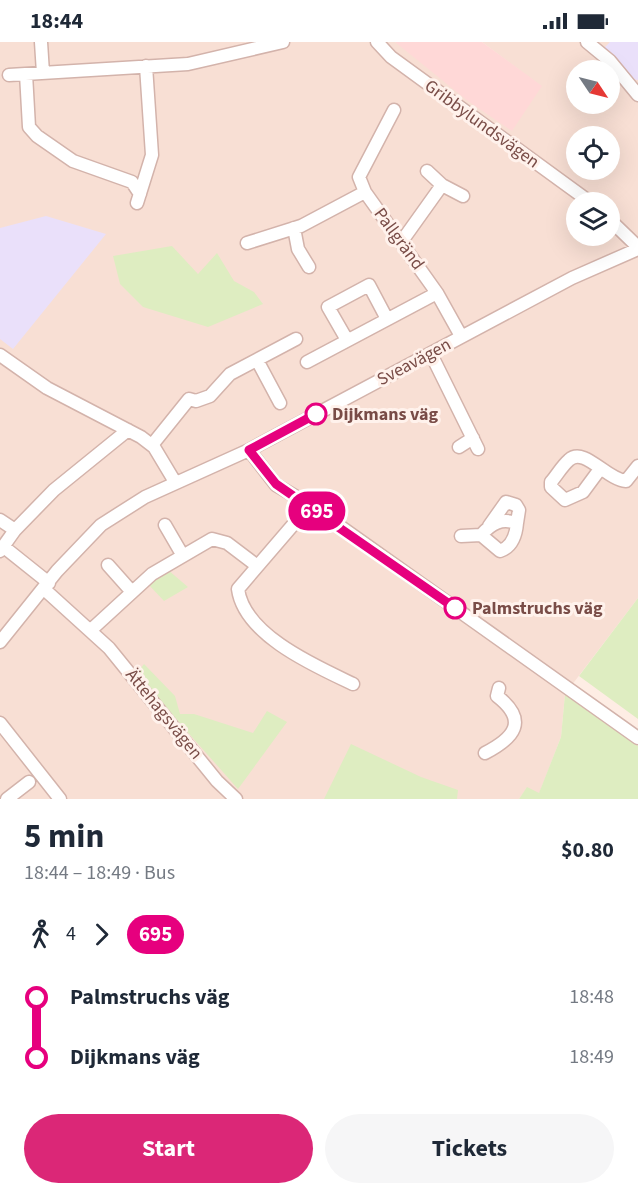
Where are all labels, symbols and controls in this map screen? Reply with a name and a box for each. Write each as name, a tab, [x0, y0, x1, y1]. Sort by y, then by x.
text: 18:44	[30, 5, 83, 37]
north arrow	[566, 60, 620, 114]
map controls	[566, 60, 620, 246]
street label: Gribbylundsvägen	[419, 74, 545, 174]
button: locate	[566, 126, 620, 180]
button: layers	[566, 192, 620, 246]
street label: Pallgränd	[368, 203, 430, 275]
street label: Sveavägen	[373, 332, 455, 392]
place label: Dijkmans väg	[332, 402, 439, 427]
marker: Dijkmans väg	[305, 403, 327, 425]
line badge: 695	[282, 492, 352, 530]
text: 695	[300, 496, 334, 526]
place label: Palmstruchs väg	[472, 596, 603, 621]
marker: Palmstruchs väg	[444, 597, 466, 619]
street label: Ättehagsvägen	[120, 663, 208, 765]
text: 5 min	[24, 813, 104, 860]
text: $0.80	[561, 834, 614, 866]
text: 18:44 – 18:49 · Bus	[24, 859, 175, 887]
icon: walk	[24, 918, 57, 951]
icon: forward	[85, 918, 118, 951]
text: 695	[139, 919, 172, 949]
text: 4	[66, 920, 76, 948]
text: Palmstruchs väg	[70, 981, 230, 1013]
text: 18:48	[569, 983, 614, 1011]
text: Dijkmans väg	[70, 1041, 200, 1073]
text: 18:49	[569, 1043, 614, 1071]
button: Start	[24, 1114, 313, 1183]
button: Tickets	[325, 1114, 614, 1183]

